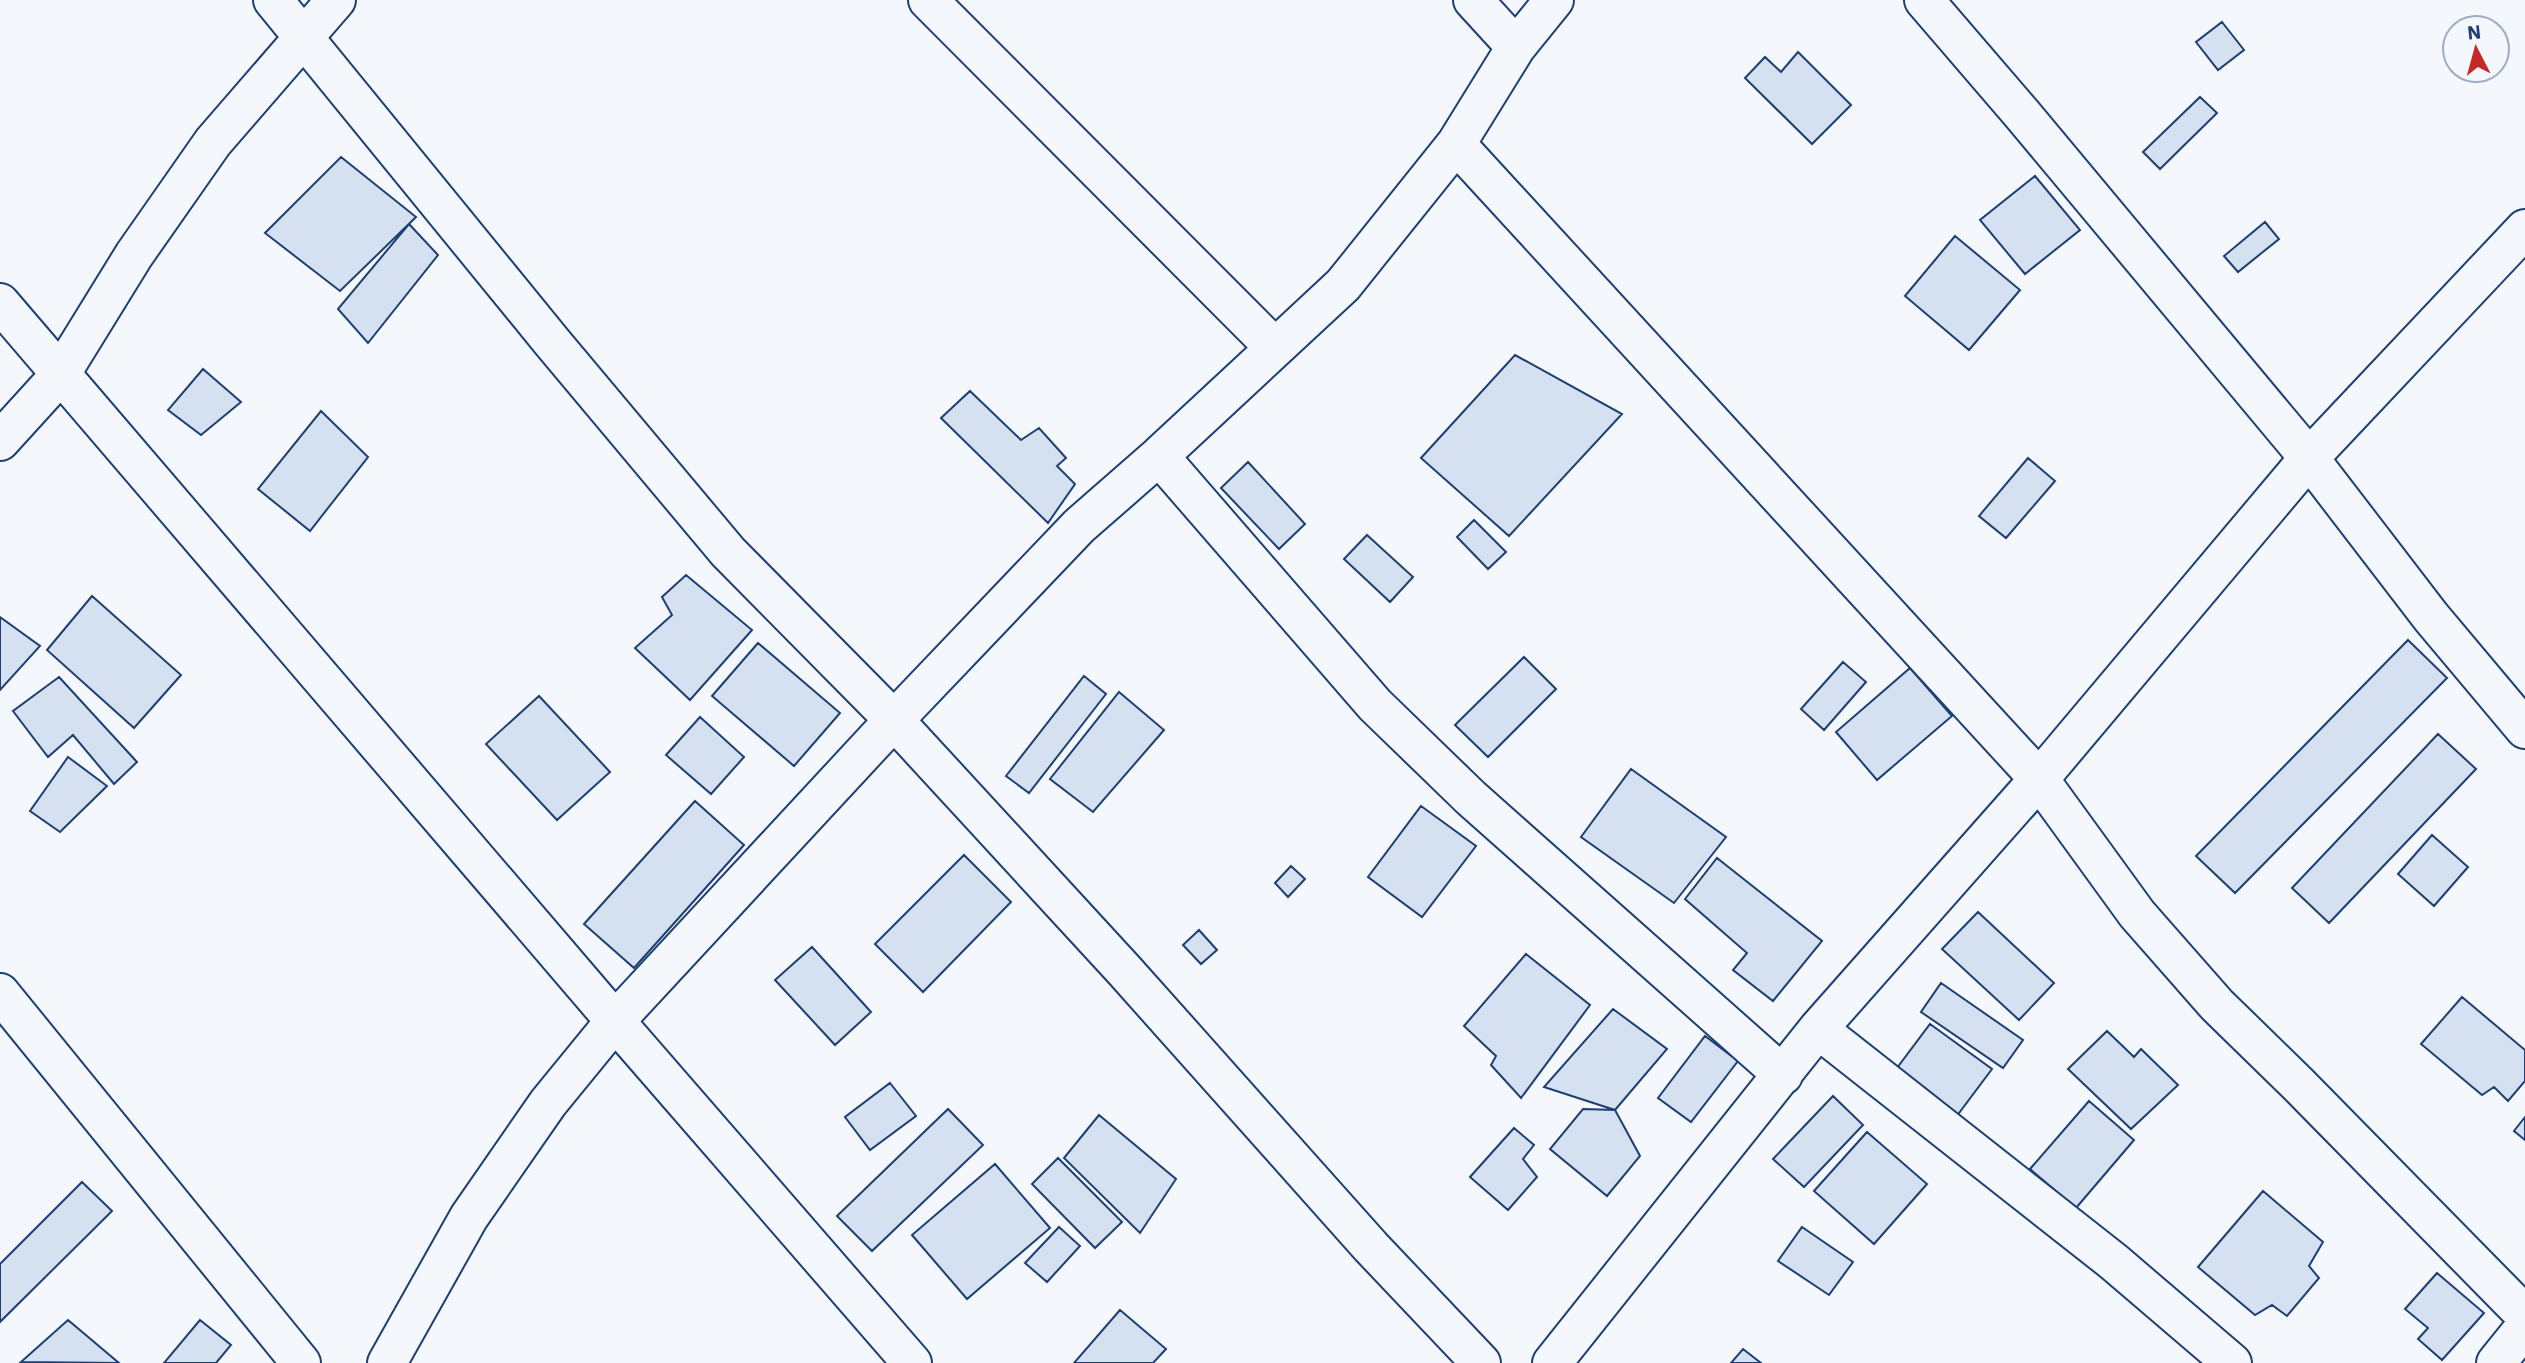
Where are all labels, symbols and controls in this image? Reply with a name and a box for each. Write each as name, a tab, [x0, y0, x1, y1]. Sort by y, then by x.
north arrow	[2441, 14, 2511, 84]
text: N	[2466, 19, 2482, 45]

